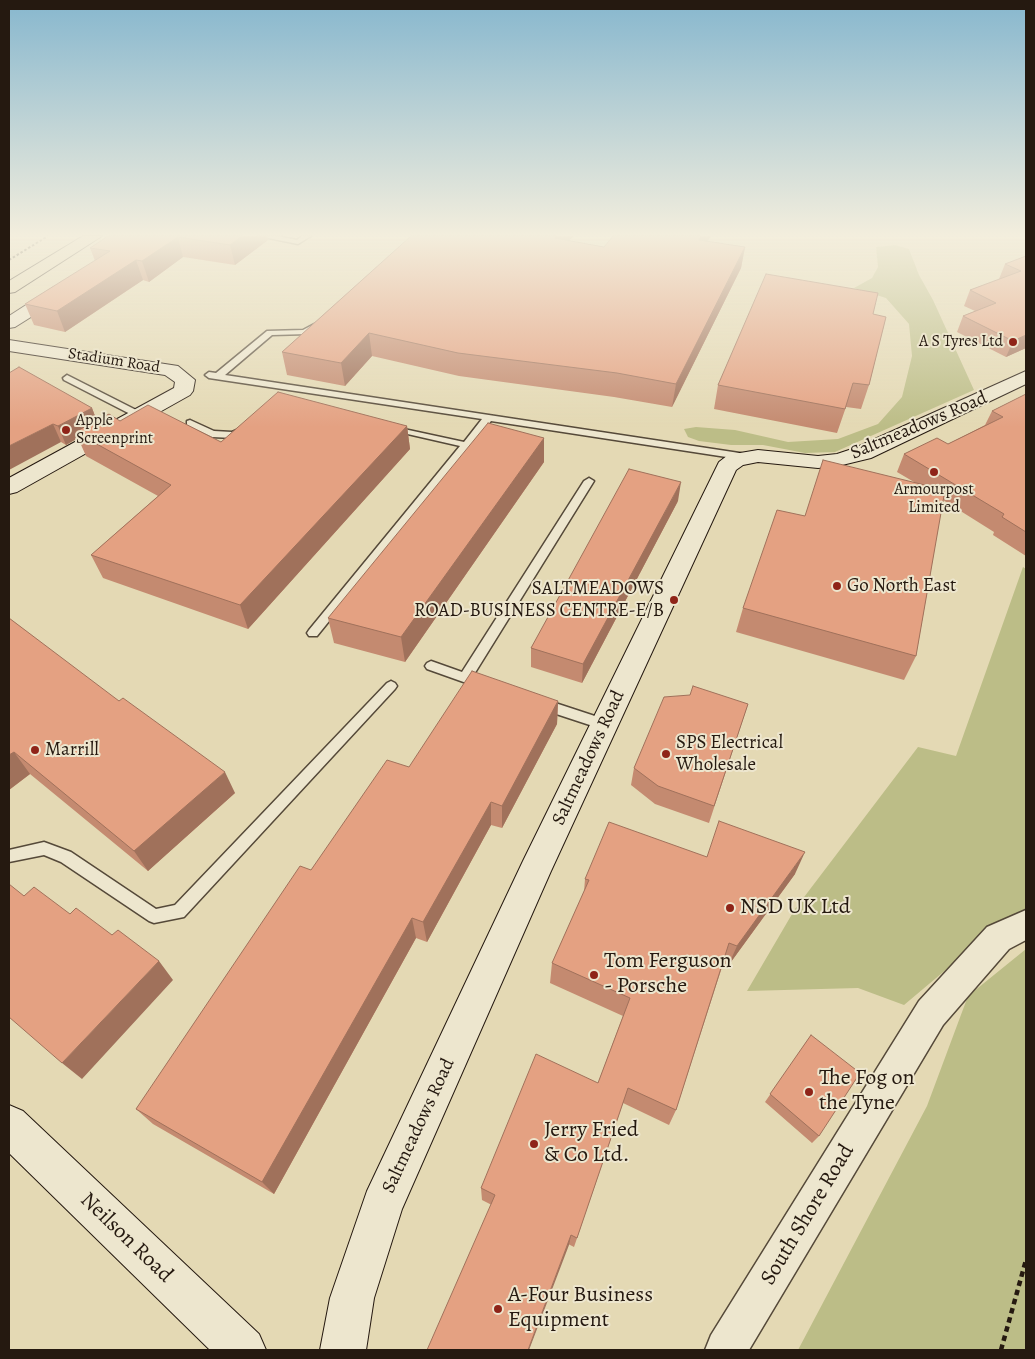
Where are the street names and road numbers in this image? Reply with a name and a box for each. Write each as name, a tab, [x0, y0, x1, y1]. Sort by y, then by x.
street label: Stadium Road	[67, 344, 161, 378]
street label: Saltmeadows Road	[847, 387, 991, 465]
street label: Saltmeadows Road	[548, 687, 630, 829]
street label: Saltmeadows Road	[378, 1055, 460, 1197]
street label: South Shore Road	[756, 1140, 860, 1290]
street label: Neilson Road	[74, 1187, 178, 1289]

